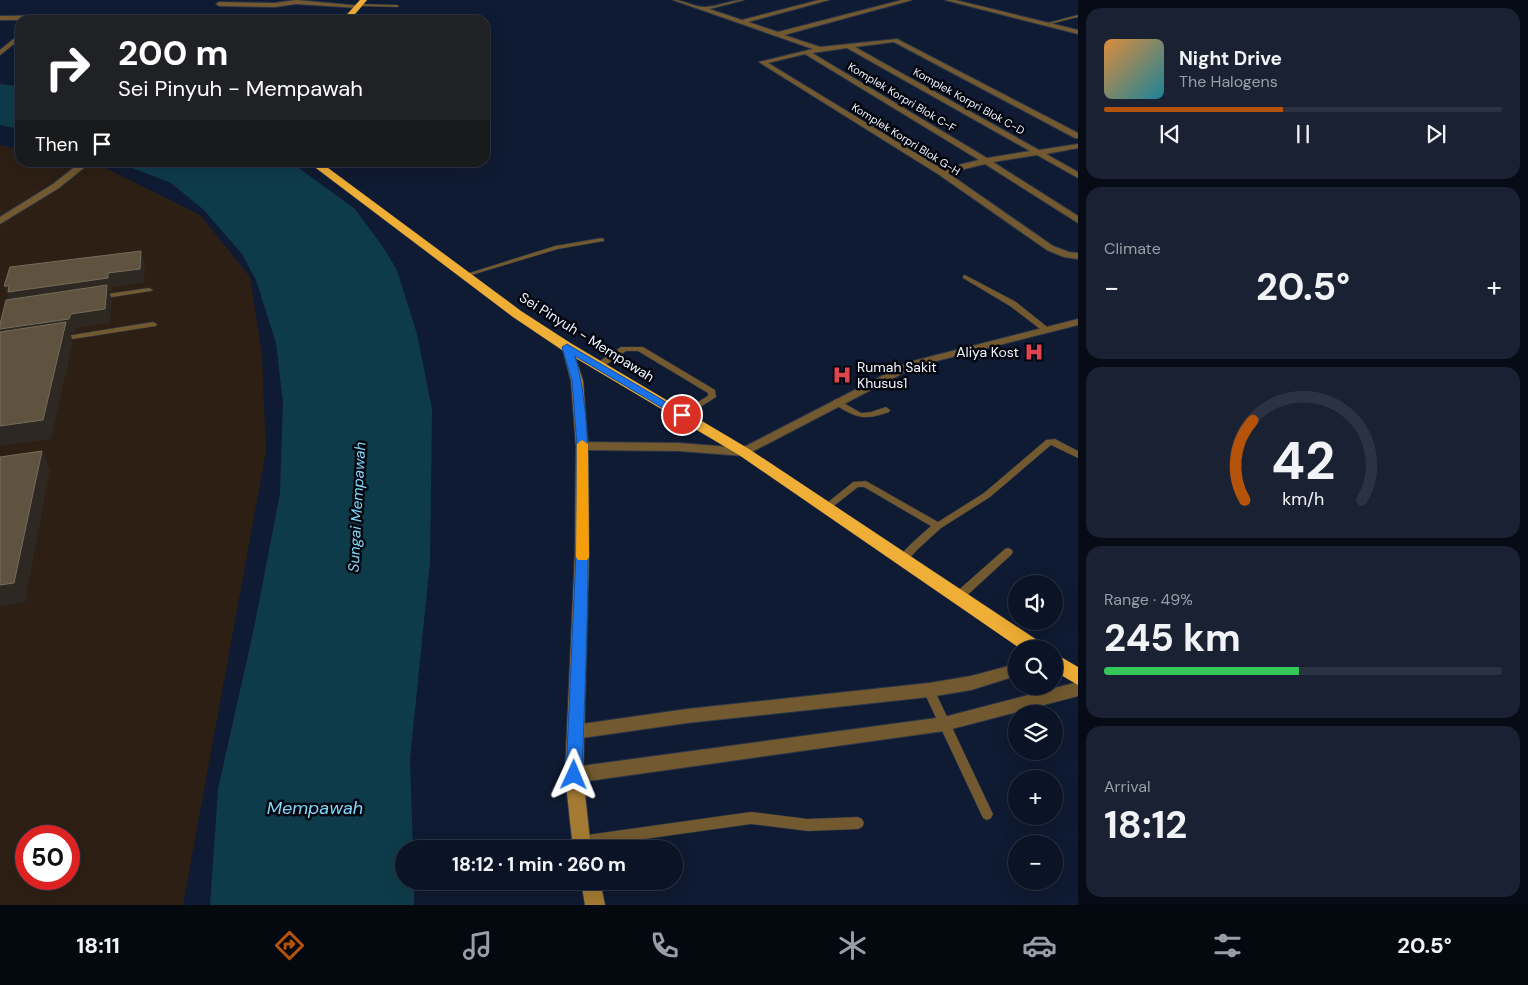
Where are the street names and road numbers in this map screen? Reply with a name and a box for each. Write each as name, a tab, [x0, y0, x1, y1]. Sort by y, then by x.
street label: Komplek Korpri Blok C-F	[845, 59, 959, 135]
street label: Komplek Korpri Blok C-D	[911, 65, 1027, 138]
street label: Komplek Korpri Blok G-H	[849, 100, 963, 178]
street label: Sei Pinyuh - Mempawah	[516, 288, 658, 386]

